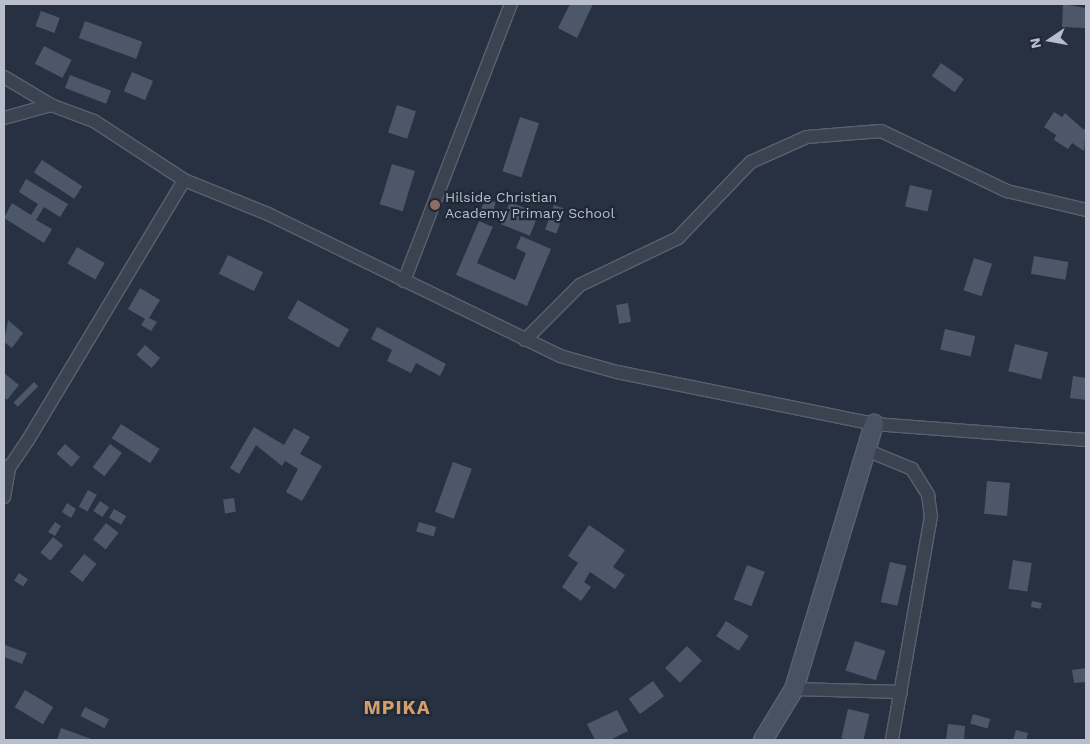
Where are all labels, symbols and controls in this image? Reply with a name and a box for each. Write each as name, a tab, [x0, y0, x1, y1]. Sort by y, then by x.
north arrow	[1025, 15, 1075, 65]
text: N	[1026, 36, 1044, 50]
place label: Hilside Christian Academy Primary School	[445, 189, 615, 222]
marker: Hilside Christian Academy Primary School	[429, 199, 441, 211]
district label: MPIKA	[363, 697, 431, 719]

